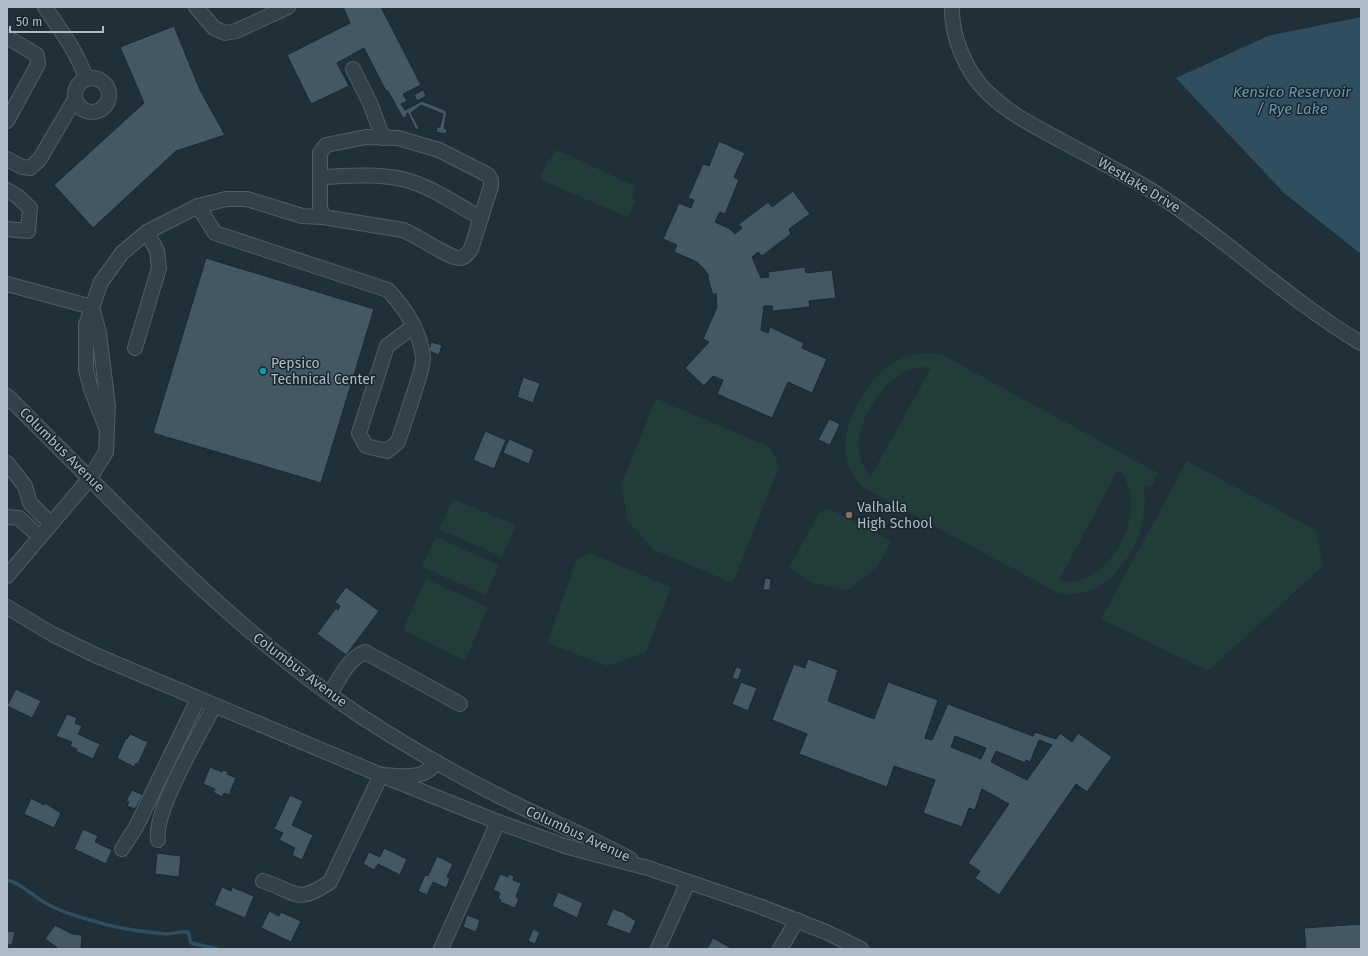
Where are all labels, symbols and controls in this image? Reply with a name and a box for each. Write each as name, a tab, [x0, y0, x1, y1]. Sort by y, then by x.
scale bar	[10, 8, 103, 34]
text: 50 m	[16, 15, 42, 29]
water label: Kensico Reservoir / Rye Lake	[1233, 83, 1352, 118]
street label: Westlake Drive	[1095, 154, 1183, 216]
place label: Pepsico Technical Center	[271, 355, 376, 388]
marker: Pepsico Technical Center	[258, 366, 268, 376]
street label: Columbus Avenue	[16, 404, 108, 496]
place label: Valhalla High School	[857, 499, 933, 532]
marker: Valhalla High School	[844, 510, 854, 520]
street label: Columbus Avenue	[250, 629, 350, 711]
street label: Columbus Avenue	[523, 802, 633, 866]

